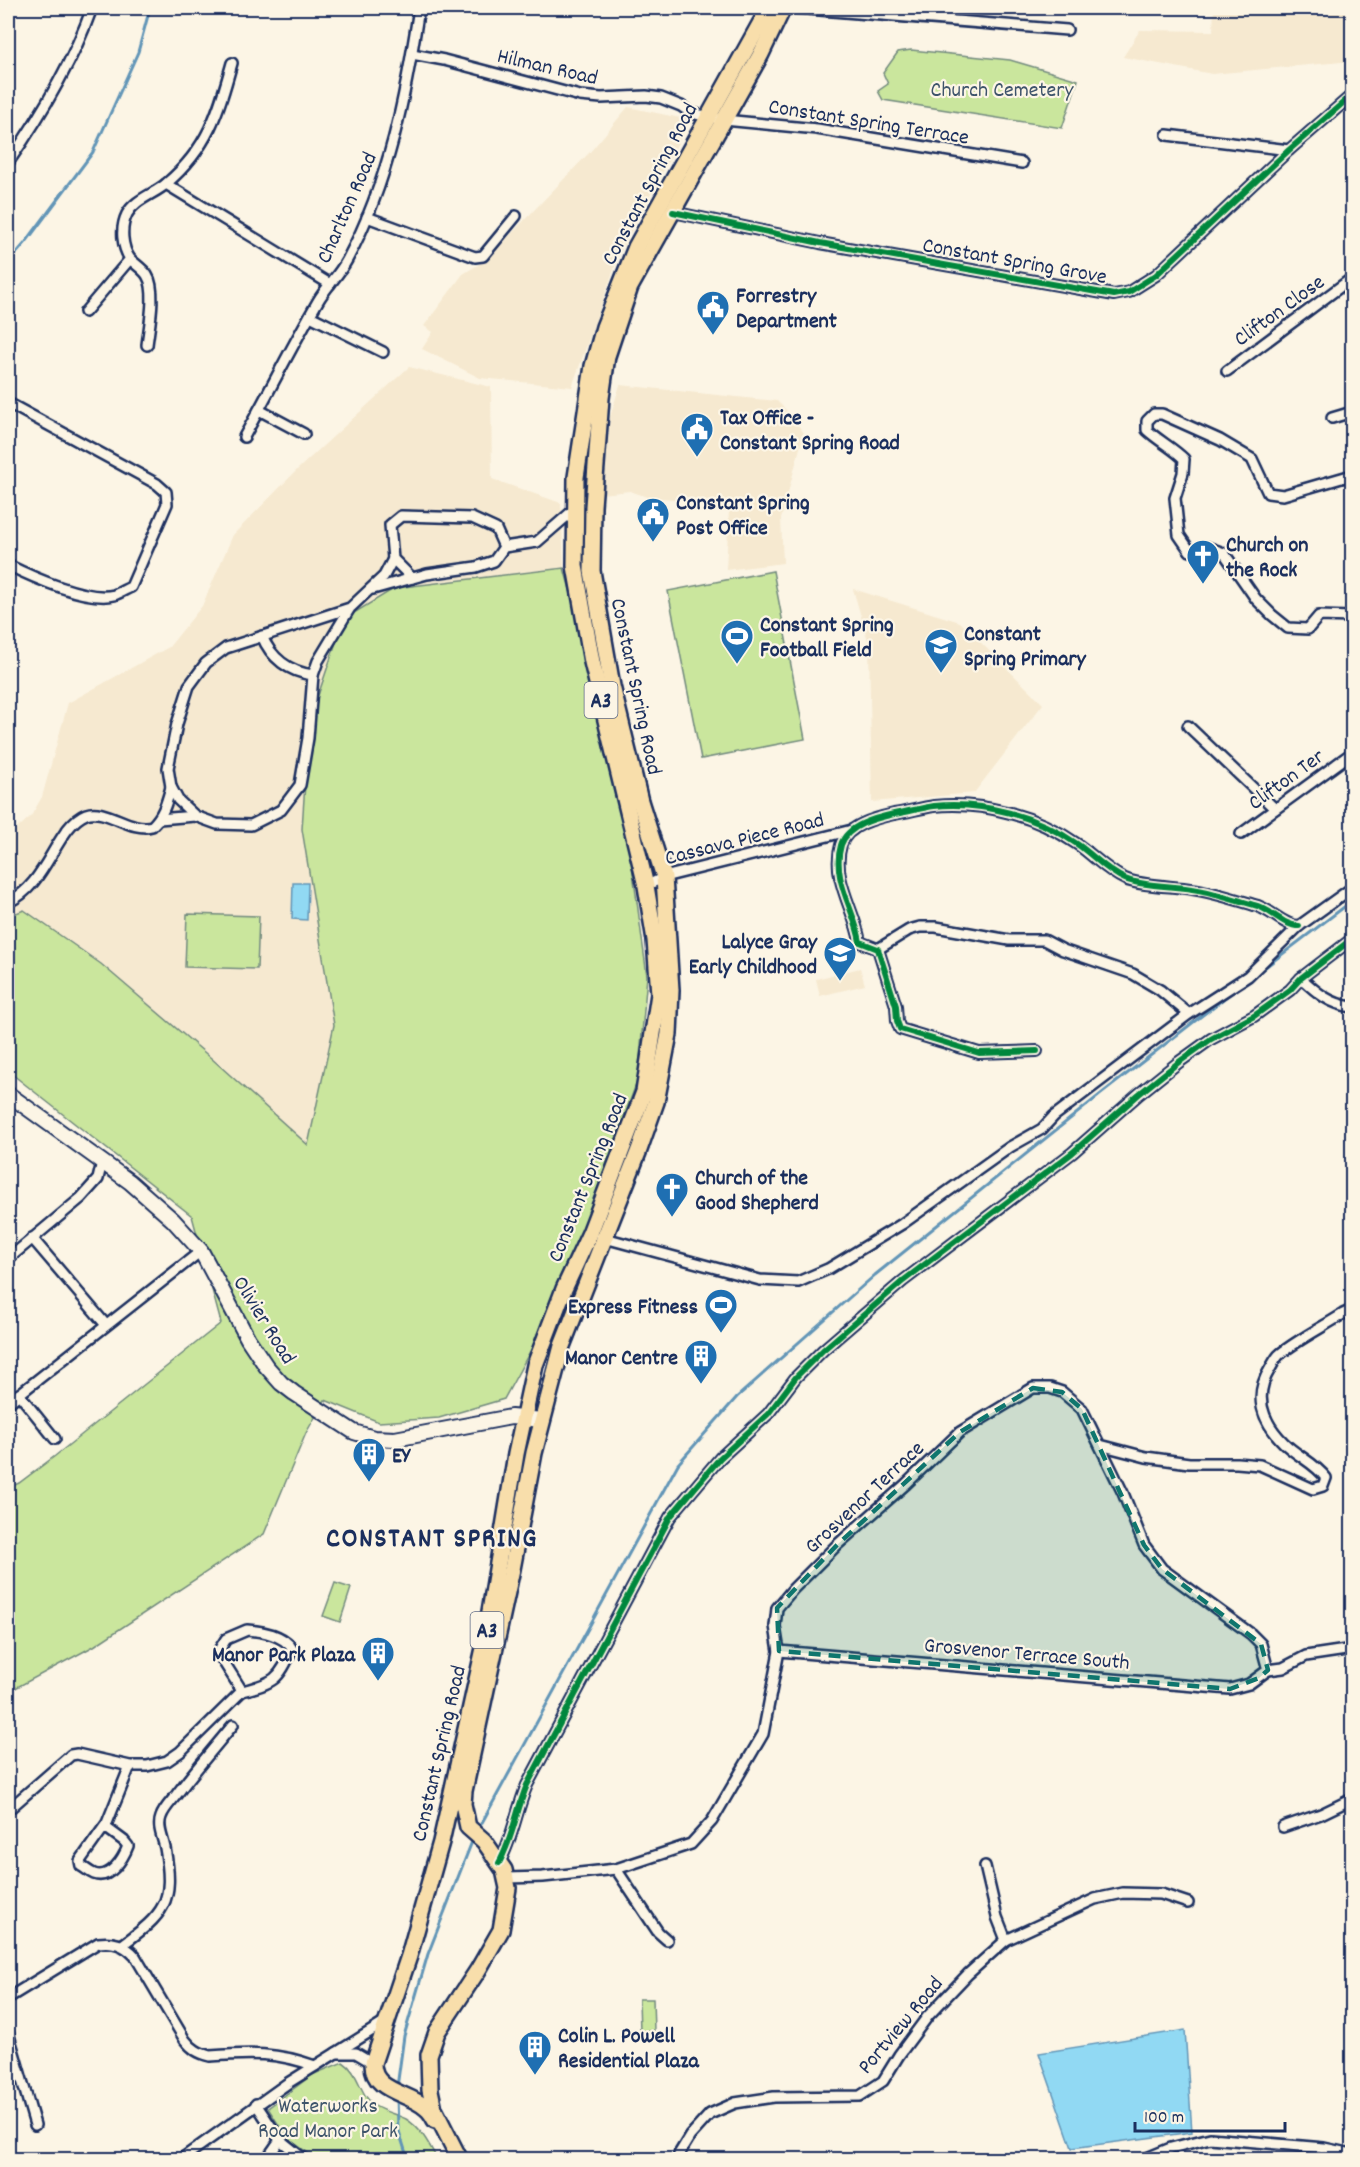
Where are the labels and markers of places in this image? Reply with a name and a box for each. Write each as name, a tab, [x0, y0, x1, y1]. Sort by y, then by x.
place label: Forrestry Department	[736, 282, 838, 338]
public building icon: Forrestry Department	[695, 289, 731, 336]
place label: Tax Office - Constant Spring Road	[720, 404, 900, 460]
public building icon: Tax Office - Constant Spring Road	[679, 411, 715, 458]
place label: Constant Spring Post Office	[676, 489, 810, 545]
public building icon: Constant Spring Post Office	[635, 496, 671, 543]
place label: Church on the Rock	[1226, 531, 1309, 587]
church icon: Church on the Rock	[1185, 538, 1221, 585]
place label: Constant Spring Football Field	[760, 611, 894, 667]
sports icon: Constant Spring Football Field	[719, 618, 755, 665]
place label: Constant Spring Primary	[964, 620, 1087, 676]
school or university icon: Constant Spring Primary	[923, 627, 959, 674]
place label: Lalyce Gray Early Childhood	[689, 928, 818, 984]
school or university icon: Lalyce Gray Early Childhood	[822, 935, 858, 982]
place label: Church of the Good Shepherd	[695, 1164, 819, 1220]
church icon: Church of the Good Shepherd	[654, 1171, 690, 1218]
sports icon: Express Fitness	[703, 1287, 739, 1334]
place label: Express Fitness	[568, 1293, 698, 1324]
building icon: Manor Centre	[683, 1338, 719, 1385]
place label: Manor Centre	[565, 1344, 678, 1375]
building icon: EY	[351, 1436, 387, 1483]
place label: EY	[392, 1442, 411, 1473]
building icon: Manor Park Plaza	[360, 1635, 396, 1682]
place label: Manor Park Plaza	[212, 1641, 356, 1672]
place label: Colin L. Powell Residential Plaza	[558, 2022, 699, 2078]
building icon: Colin L. Powell Residential Plaza	[517, 2029, 553, 2076]

